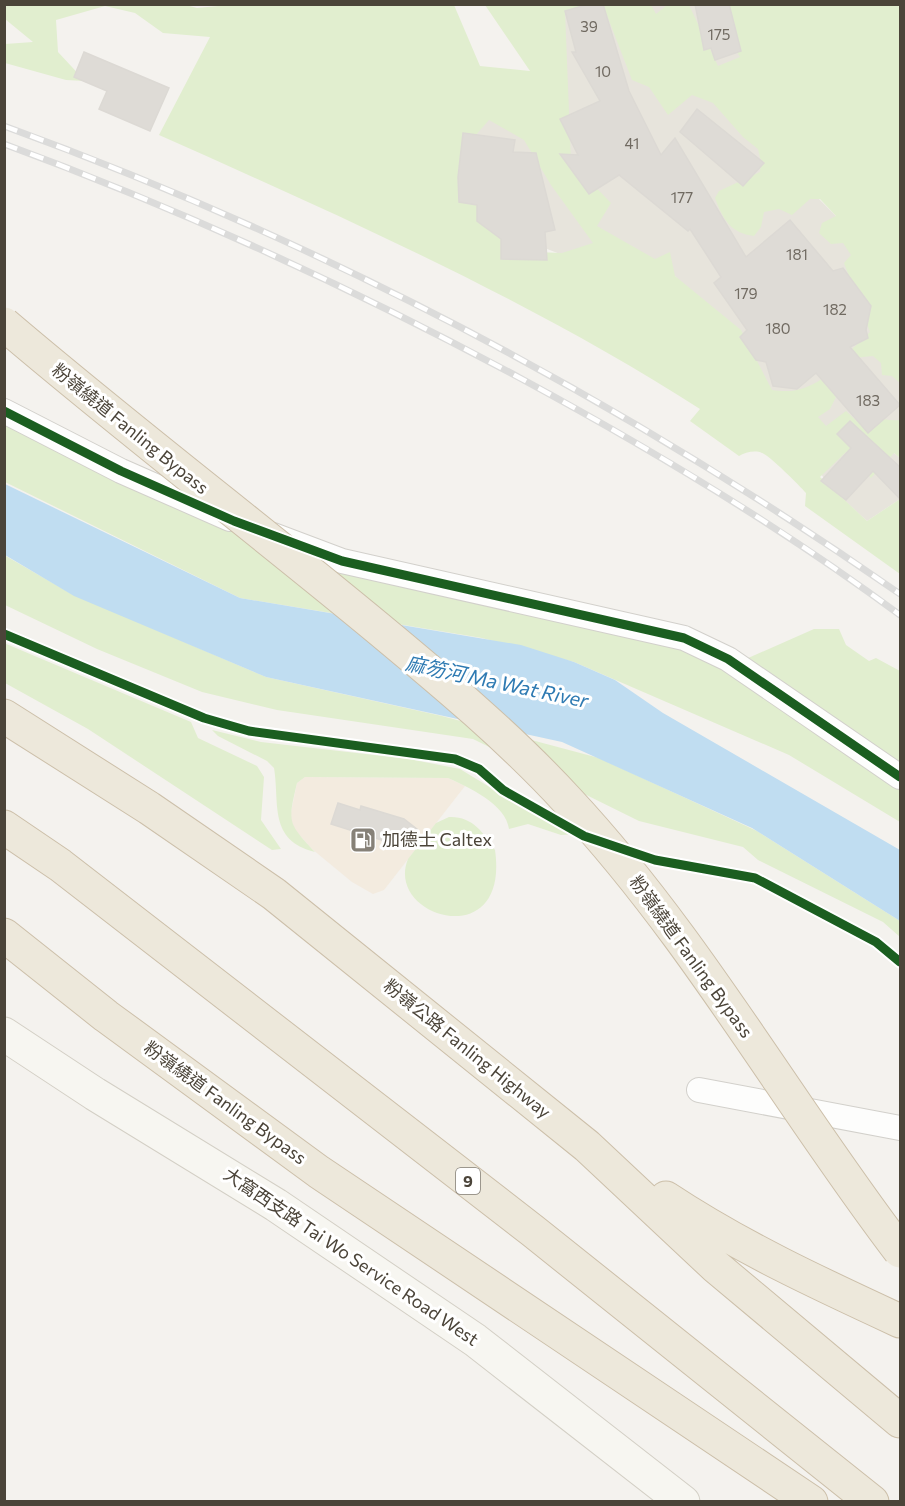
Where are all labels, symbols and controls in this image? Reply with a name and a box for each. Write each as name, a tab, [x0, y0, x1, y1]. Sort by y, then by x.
house number: 39	[580, 17, 598, 35]
house number: 175	[708, 25, 730, 43]
house number: 10	[595, 62, 611, 80]
house number: 41	[625, 134, 639, 152]
house number: 177	[671, 188, 693, 206]
house number: 181	[786, 245, 808, 263]
house number: 179	[734, 284, 758, 302]
house number: 182	[823, 300, 847, 318]
house number: 180	[765, 319, 791, 337]
street label: 粉嶺繞道 Fanling Bypass	[48, 358, 213, 498]
house number: 183	[856, 391, 880, 409]
water label: 麻笏河 Ma Wat River	[404, 650, 592, 712]
fuel station icon: 加德士 Caltex	[348, 825, 378, 855]
place label: 加德士 Caltex	[382, 828, 493, 850]
street label: 粉嶺繞道 Fanling Bypass	[626, 871, 758, 1042]
street label: 粉嶺公路 Fanling Highway	[380, 974, 556, 1122]
street label: 粉嶺繞道 Fanling Bypass	[140, 1036, 311, 1168]
street label: 大窩西支路 Tai Wo Service Road West	[220, 1162, 483, 1350]
road number: 9	[456, 1168, 480, 1194]

